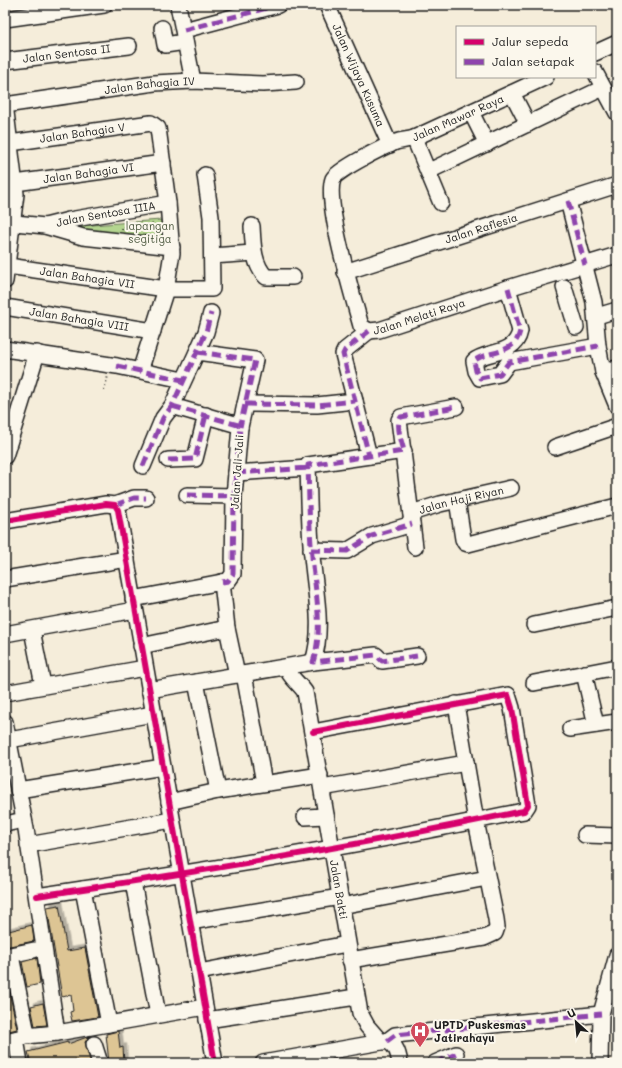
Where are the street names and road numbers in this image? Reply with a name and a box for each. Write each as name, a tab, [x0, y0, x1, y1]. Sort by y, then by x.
street label: Jalan Wijaya Kusuma	[329, 21, 389, 129]
street label: Jalan Sentosa II	[22, 40, 111, 66]
street label: Jalan Bahagia IV	[103, 73, 195, 97]
street label: Jalan Mawar Raya	[410, 91, 506, 144]
street label: Jalan Bahagia V	[38, 119, 126, 146]
street label: Jalan Bahagia VI	[42, 159, 135, 186]
street label: Jalan Sentosa IIIA	[54, 197, 156, 230]
street label: Jalan Raflesia	[443, 209, 519, 247]
street label: Jalan Bahagia VII	[39, 263, 136, 291]
street label: Jalan Melati Raya	[373, 294, 467, 338]
street label: Jalan Bahagia VIII	[28, 303, 130, 334]
street label: Jalan Jali-Jali	[226, 434, 247, 510]
street label: Jalan Haji Riyan	[417, 482, 505, 517]
street label: Jalan Bakti	[327, 859, 352, 920]

